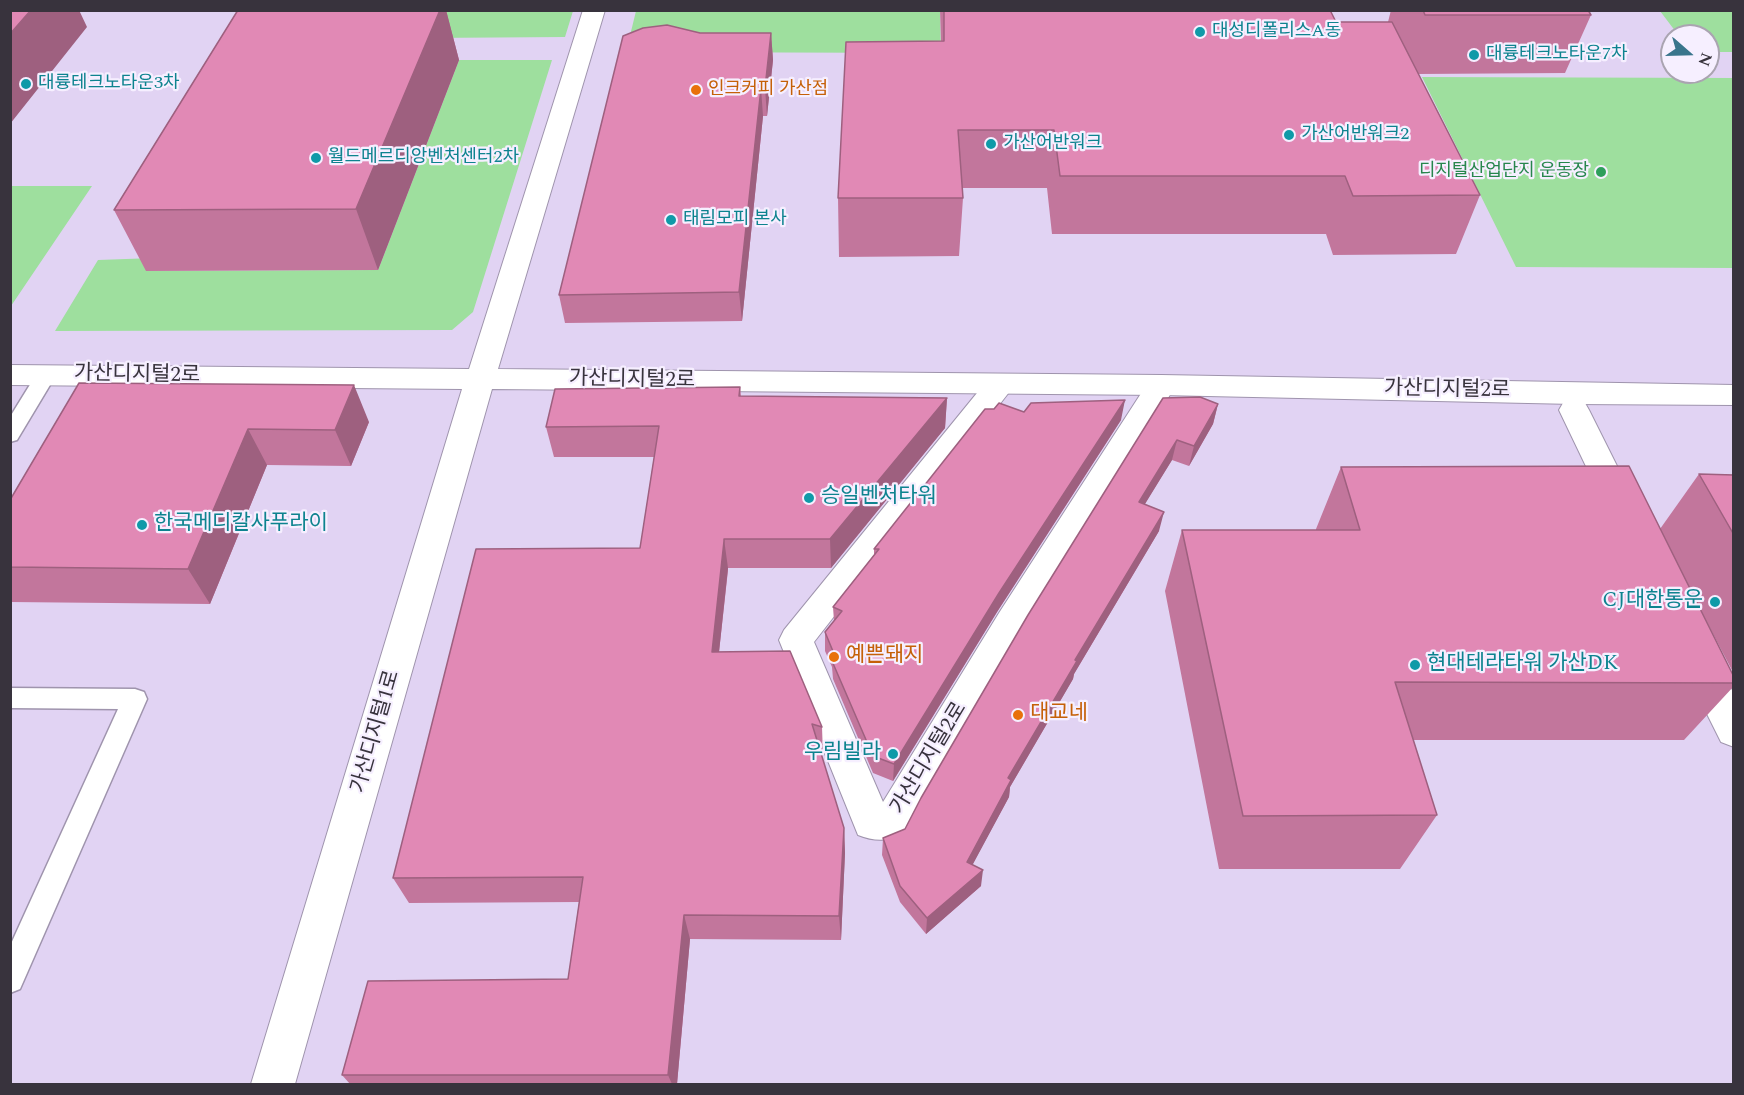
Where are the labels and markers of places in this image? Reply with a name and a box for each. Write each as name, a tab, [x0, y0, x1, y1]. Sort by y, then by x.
place label: 대성디폴리스A동	[1212, 21, 1341, 43]
marker: 대성디폴리스A동	[1193, 25, 1207, 39]
place label: 대륭테크노타운7차	[1486, 44, 1627, 66]
marker: 대륭테크노타운7차	[1467, 48, 1481, 62]
place label: 대륭테크노타운3차	[38, 73, 179, 95]
marker: 대륭테크노타운3차	[19, 77, 33, 91]
place label: 인크커피 가산점	[708, 79, 828, 101]
marker: 인크커피 가산점	[689, 83, 703, 97]
place label: 가산어반워크2	[1301, 124, 1409, 146]
marker: 가산어반워크2	[1282, 128, 1296, 142]
place label: 가산어반워크	[1003, 133, 1102, 155]
marker: 가산어반워크	[984, 137, 998, 151]
place label: 월드메르디앙벤처센터2차	[328, 147, 519, 169]
marker: 월드메르디앙벤처센터2차	[309, 151, 323, 165]
place label: 디지털산업단지 운동장	[1419, 161, 1589, 183]
marker: 디지털산업단지 운동장	[1594, 165, 1608, 179]
place label: 태림모피 본사	[683, 209, 787, 231]
marker: 태림모피 본사	[664, 213, 678, 227]
place label: 승일벤처타워	[821, 485, 937, 511]
marker: 승일벤처타워	[802, 491, 816, 505]
place label: 한국메디칼사푸라이	[154, 512, 328, 538]
marker: 한국메디칼사푸라이	[135, 518, 149, 532]
place label: CJ대한통운	[1602, 589, 1703, 615]
marker: CJ대한통운	[1708, 595, 1722, 609]
place label: 예쁜돼지	[846, 644, 923, 670]
marker: 예쁜돼지	[827, 650, 841, 664]
place label: 현대테라타워 가산DK	[1427, 652, 1618, 678]
marker: 현대테라타워 가산DK	[1408, 658, 1422, 672]
place label: 대교네	[1030, 702, 1088, 728]
marker: 대교네	[1011, 708, 1025, 722]
place label: 우림빌라	[804, 741, 881, 767]
marker: 우림빌라	[886, 747, 900, 761]

